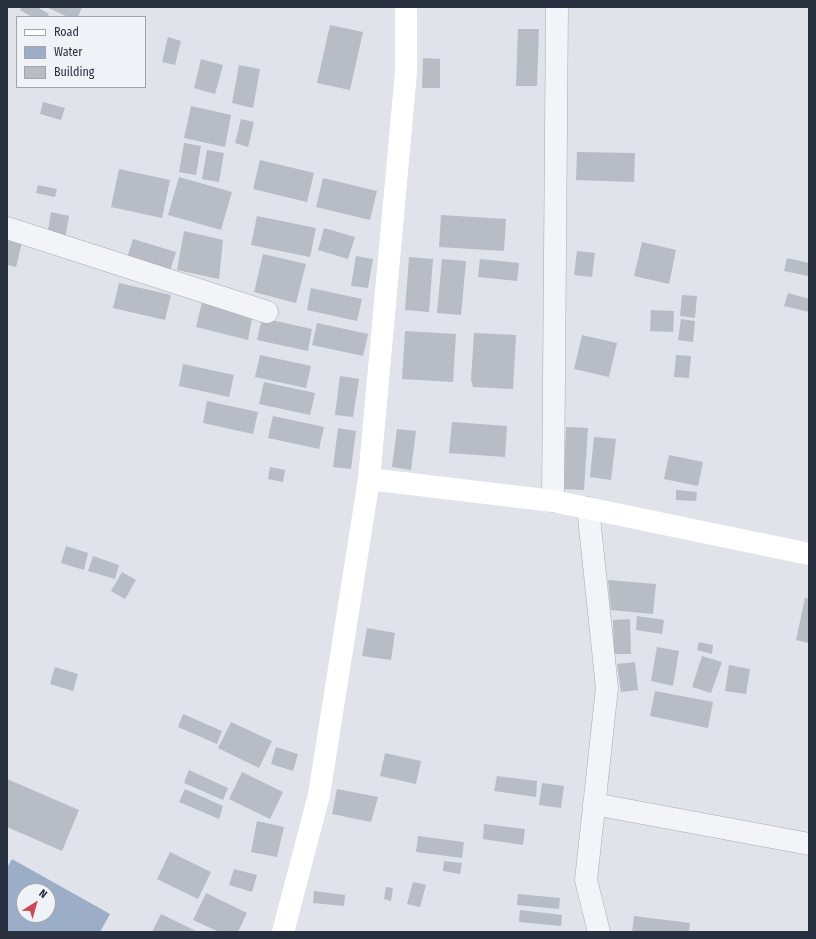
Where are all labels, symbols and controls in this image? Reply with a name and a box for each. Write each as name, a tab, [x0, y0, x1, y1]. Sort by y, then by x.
legend	[16, 16, 146, 88]
text: Road	[54, 25, 79, 39]
text: Water	[54, 45, 82, 59]
text: Building	[54, 65, 94, 79]
north arrow	[16, 883, 56, 923]
text: N	[36, 887, 49, 901]

